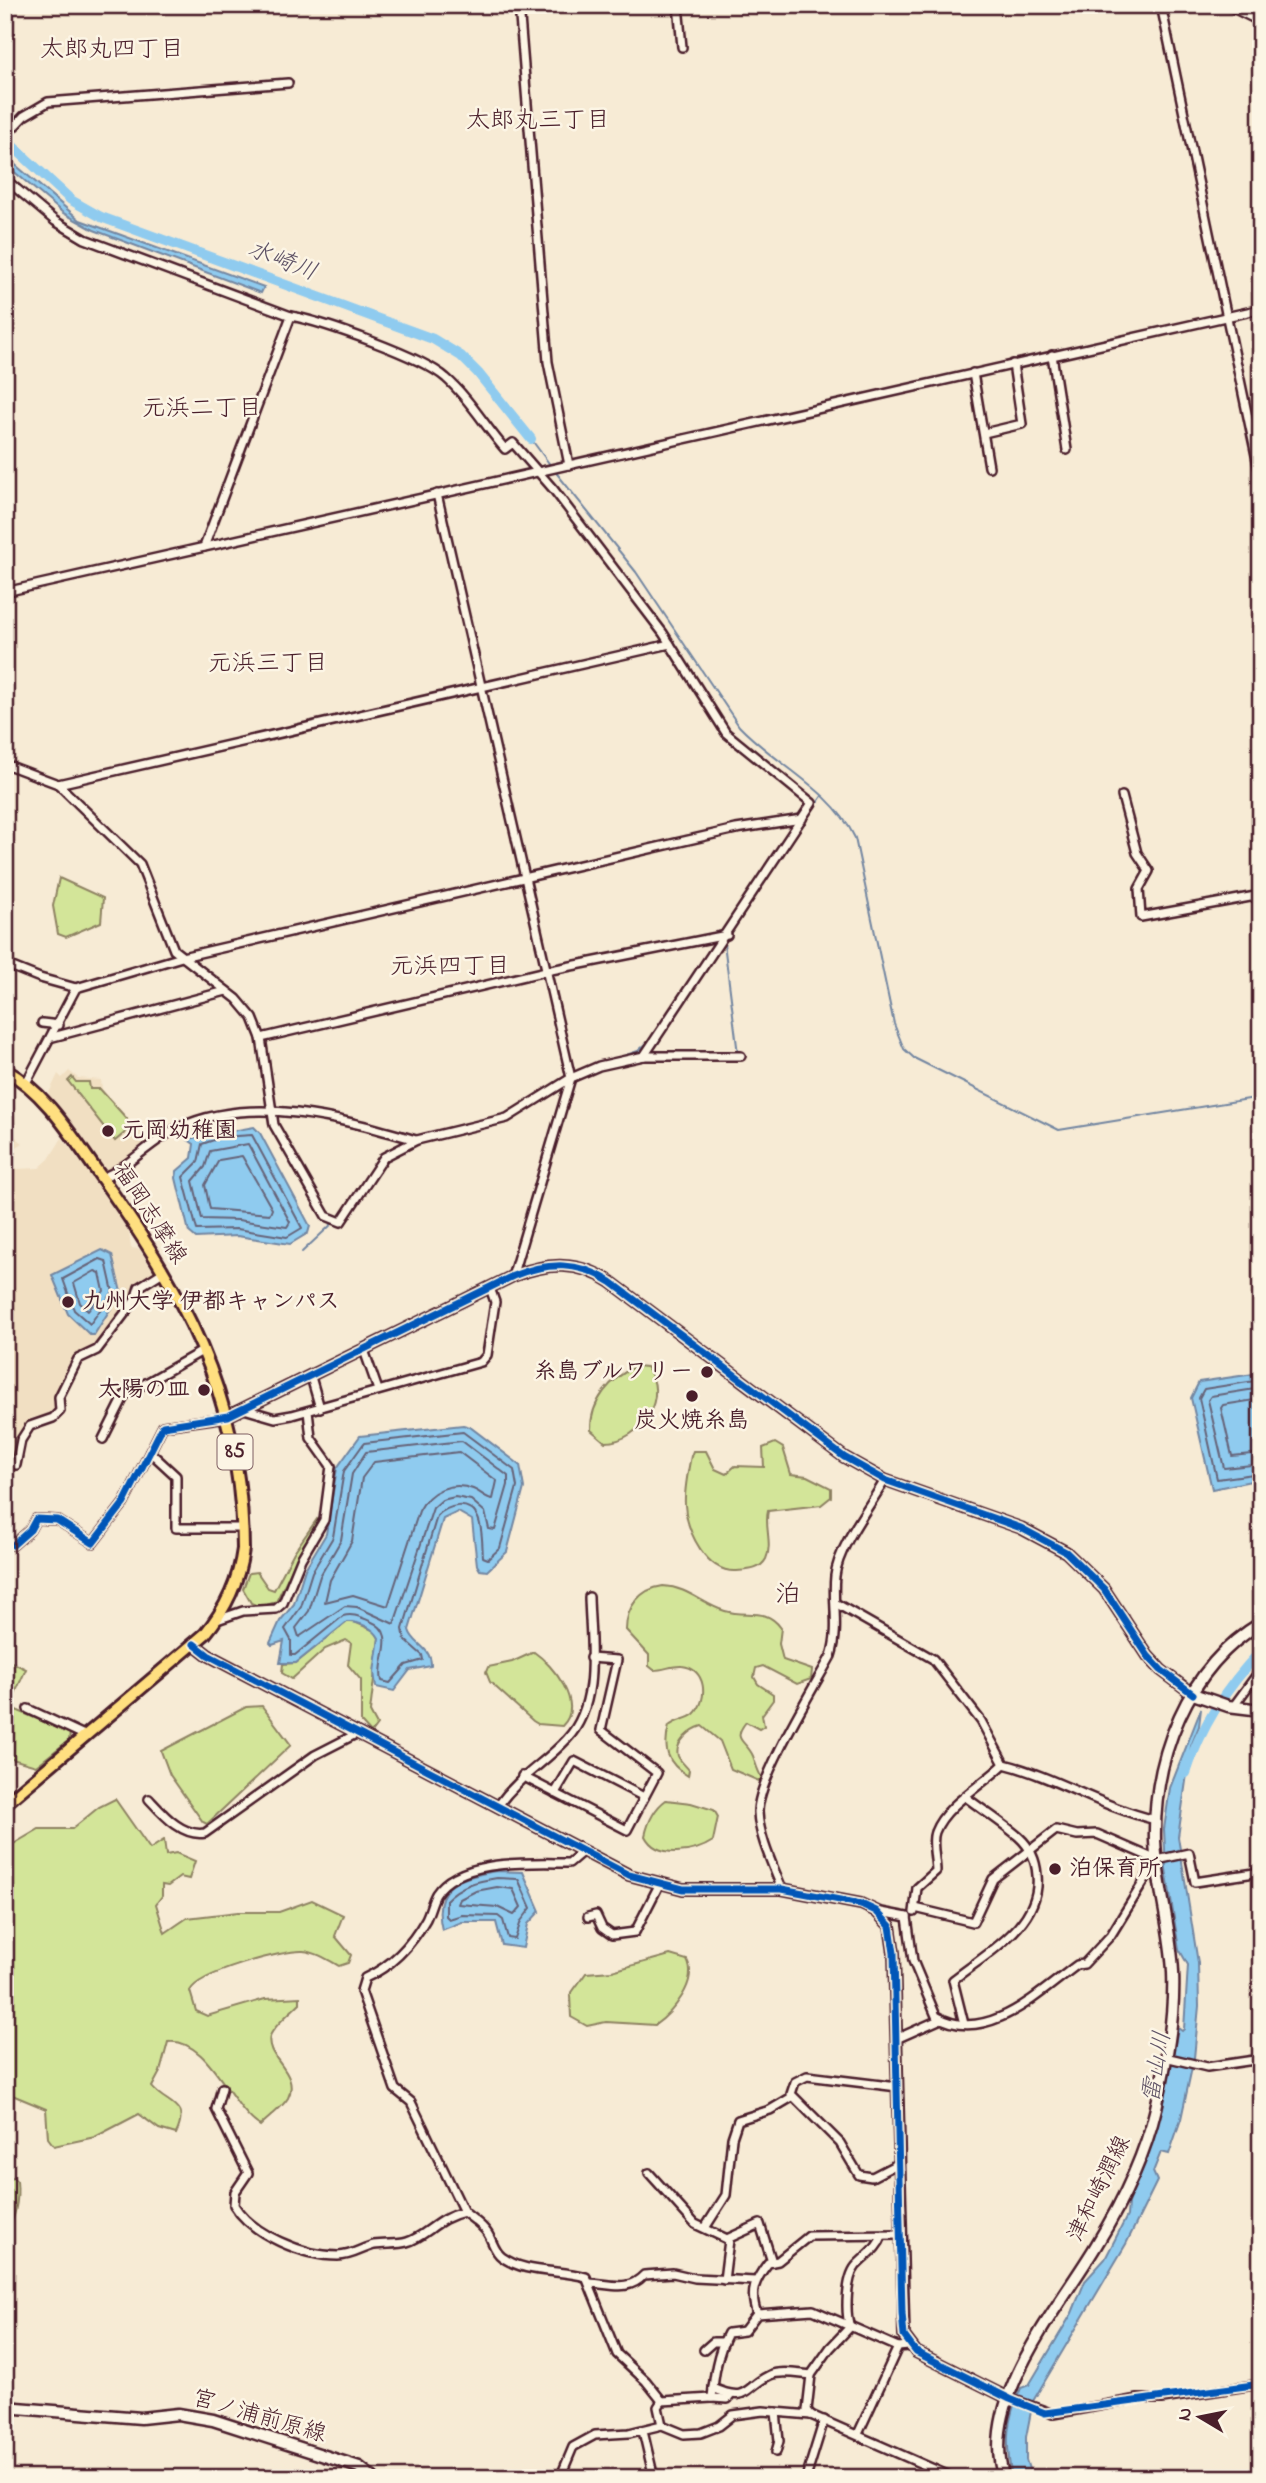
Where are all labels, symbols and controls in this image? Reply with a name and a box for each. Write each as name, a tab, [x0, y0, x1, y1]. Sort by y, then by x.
district label: 太郎丸四丁目	[40, 33, 184, 68]
district label: 太郎丸三丁目	[466, 104, 610, 139]
water label: 水崎川	[242, 233, 322, 291]
district label: 元浜二丁目	[142, 392, 262, 427]
district label: 元浜三丁目	[208, 647, 328, 682]
district label: 元浜四丁目	[390, 950, 510, 985]
place label: 元岡幼稚園	[122, 1115, 237, 1148]
marker: 元岡幼稚園	[100, 1123, 116, 1139]
street label: 福岡志摩線	[104, 1157, 194, 1271]
place label: 九州大学 伊都キャンパス	[82, 1286, 340, 1319]
marker: 九州大学 伊都キャンパス	[60, 1294, 76, 1310]
place label: 糸島ブルワリー	[533, 1356, 693, 1389]
marker: 糸島ブルワリー	[699, 1364, 715, 1380]
place label: 太陽の皿	[98, 1374, 190, 1407]
marker: 太陽の皿	[196, 1382, 212, 1398]
marker: 炭火焼糸島	[684, 1388, 700, 1404]
place label: 炭火焼糸島	[635, 1405, 750, 1438]
road number: 85	[218, 1434, 252, 1470]
district label: 泊	[775, 1577, 801, 1615]
place label: 泊保育所	[1069, 1853, 1161, 1886]
marker: 泊保育所	[1047, 1861, 1063, 1877]
water label: 雷山川	[1135, 2029, 1181, 2105]
street label: 津和崎潤線	[1060, 2130, 1140, 2248]
street label: 宮ノ浦前原線	[188, 2382, 330, 2452]
north arrow	[1164, 2382, 1234, 2452]
text: N	[1171, 2406, 1200, 2423]

